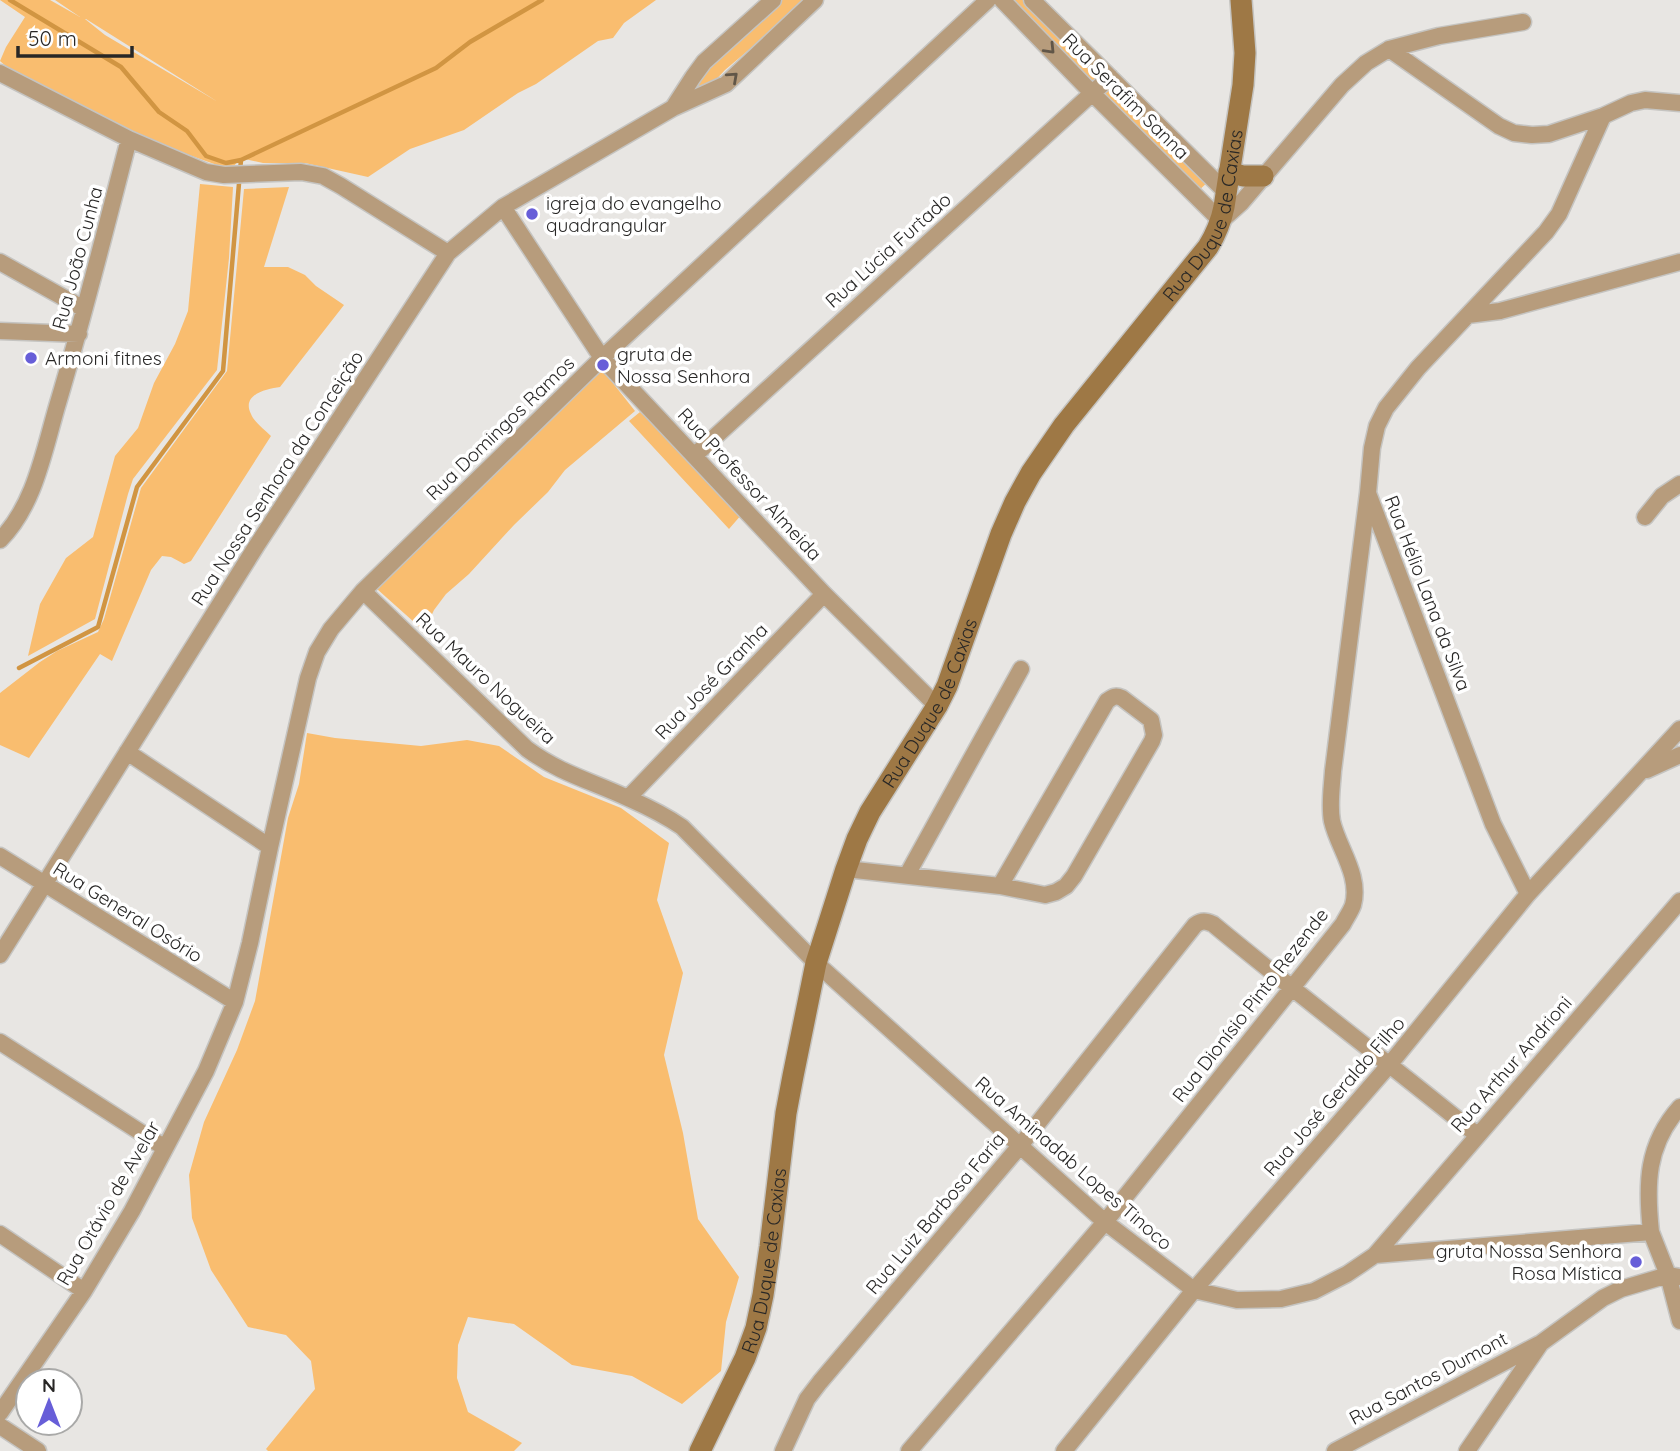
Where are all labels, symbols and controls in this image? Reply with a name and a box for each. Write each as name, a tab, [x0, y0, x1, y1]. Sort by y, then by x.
scale bar	[18, 14, 131, 58]
text: 50 m	[28, 25, 77, 51]
street label: Rua Serafim Sanna	[1058, 28, 1194, 164]
one-way arrow	[1041, 41, 1054, 54]
one-way arrow	[725, 73, 738, 85]
street label: Rua Duque de Caxias	[1157, 128, 1248, 306]
street label: Rua João Cunha	[46, 184, 108, 332]
street label: Rua Lúcia Furtado	[820, 187, 956, 313]
place label: igreja do evangelho quadrangular	[546, 191, 722, 237]
marker: igreja do evangelho quadrangular	[524, 206, 540, 222]
place label: gruta de Nossa Senhora	[617, 342, 750, 388]
place label: Armoni fitnes	[45, 346, 162, 370]
street label: Rua Nossa Senhora da Conceição	[185, 346, 369, 610]
marker: Armoni fitnes	[23, 350, 39, 366]
street label: Rua Domingos Ramos	[421, 351, 579, 505]
marker: gruta de Nossa Senhora	[595, 357, 611, 373]
street label: Rua Professor Almeida	[673, 403, 827, 565]
street label: Rua Hélio Lana da Silva	[1380, 492, 1476, 694]
street label: Rua Mauro Nogueira	[411, 607, 561, 749]
street label: Rua Duque de Caxias	[876, 615, 982, 792]
street label: Rua José Granha	[649, 618, 773, 744]
street label: Rua General Osório	[49, 856, 207, 968]
street label: Rua Dionísio Pinto Rezende	[1167, 903, 1333, 1107]
street label: Rua Arthur Andrioni	[1445, 991, 1577, 1137]
street label: Rua José Geraldo Filho	[1258, 1011, 1410, 1181]
street label: Rua Aminadab Lopes Tinoco	[971, 1071, 1177, 1255]
street label: Rua Otávio de Avelar	[51, 1116, 165, 1290]
street label: Rua Luiz Barbosa Faria	[860, 1127, 1010, 1299]
street label: Rua Duque de Caxias	[736, 1167, 791, 1357]
place label: gruta Nossa Senhora Rosa Mística	[1436, 1239, 1622, 1285]
marker: gruta Nossa Senhora Rosa Mística	[1628, 1254, 1644, 1270]
street label: Rua Santos Dumont	[1345, 1326, 1511, 1430]
north arrow	[14, 1367, 84, 1437]
text: N	[42, 1373, 56, 1397]

